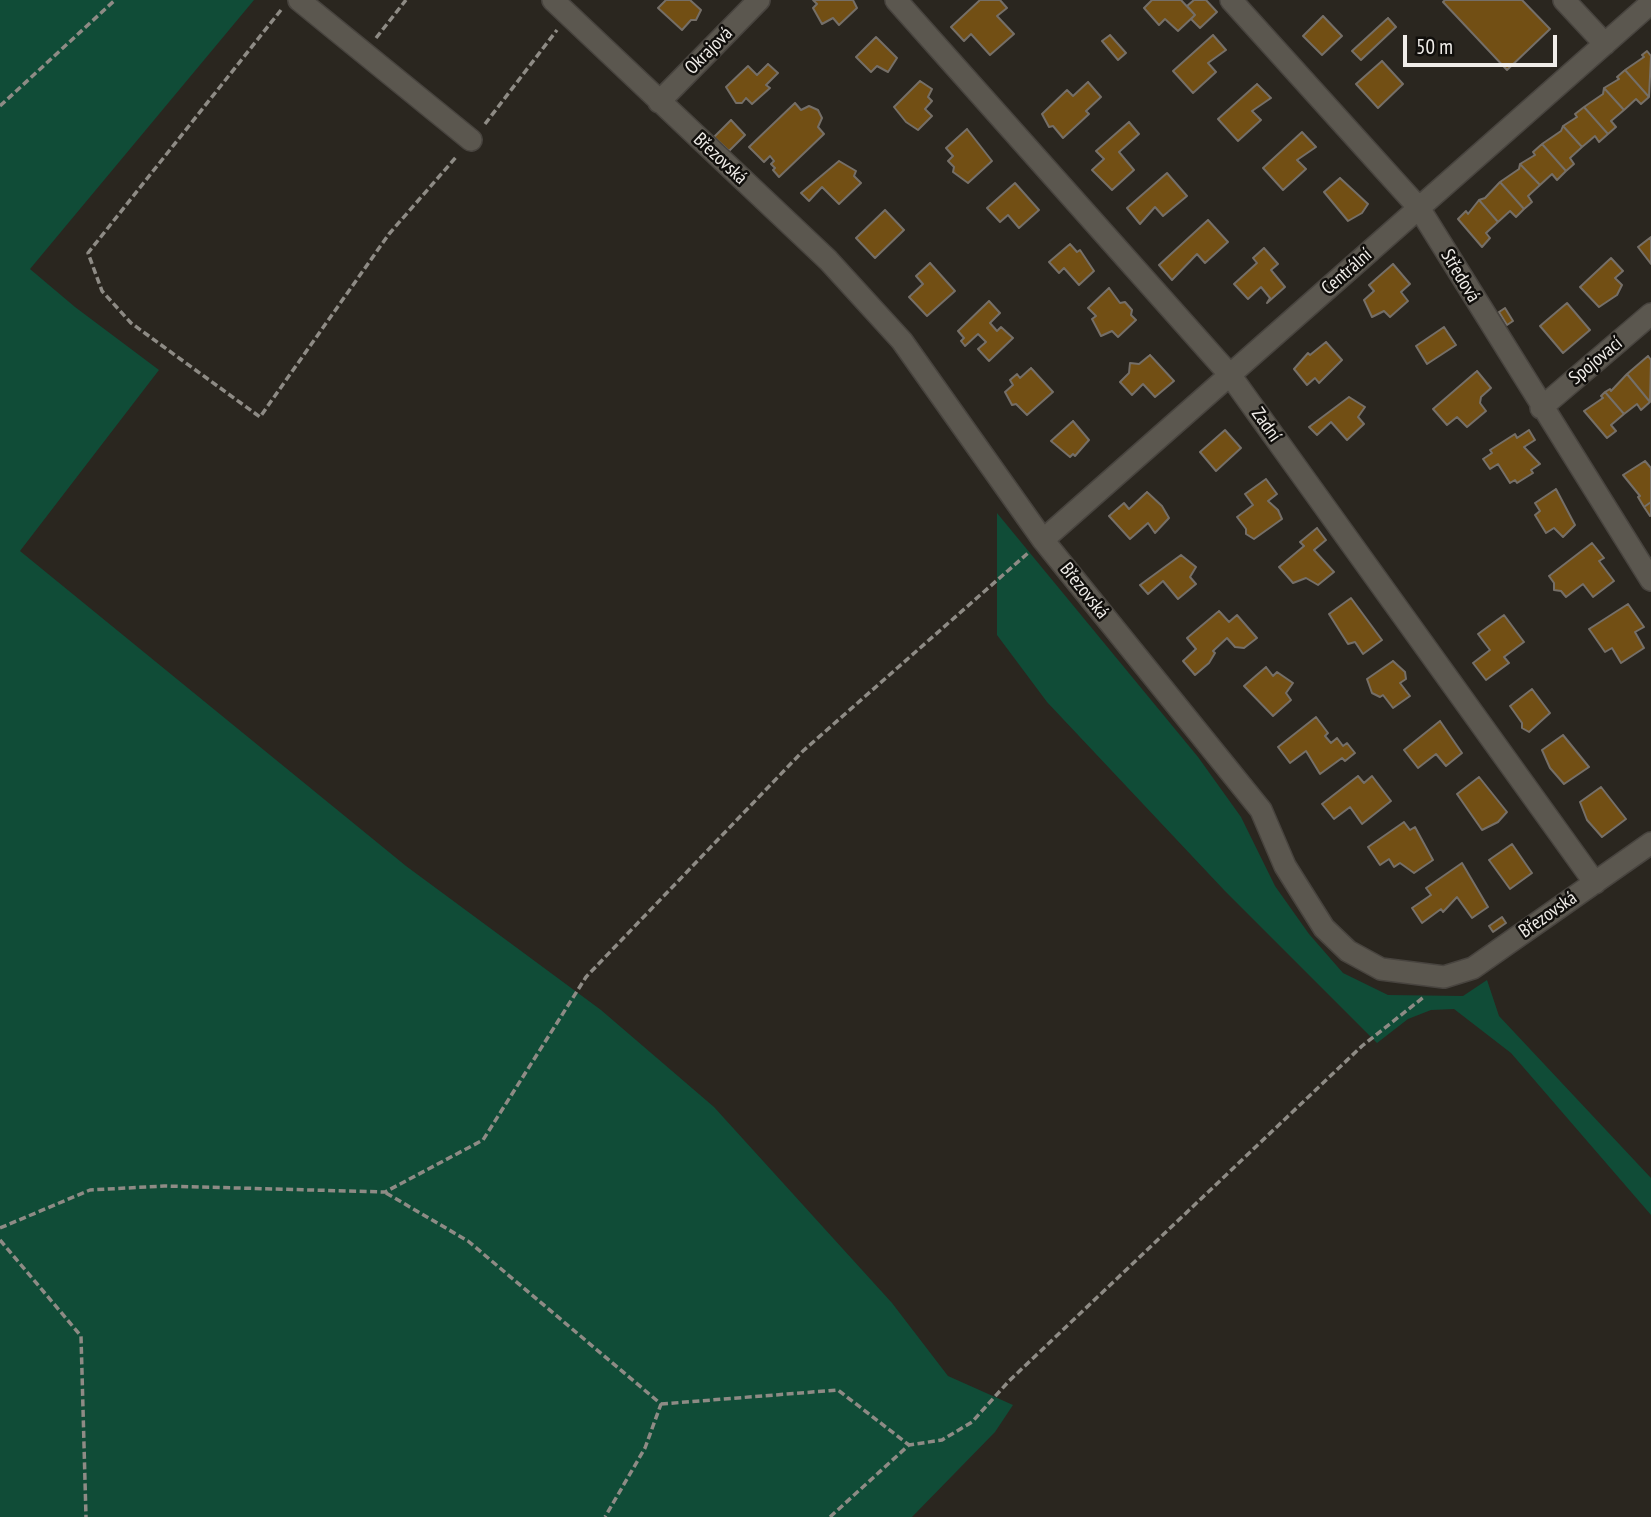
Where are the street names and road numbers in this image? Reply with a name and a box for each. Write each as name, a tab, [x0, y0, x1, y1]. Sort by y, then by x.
street label: Okrajová	[681, 23, 737, 79]
street label: Březovská	[688, 128, 752, 190]
street label: Centrální	[1317, 244, 1377, 300]
street label: Středová	[1435, 245, 1485, 307]
street label: Spojovací	[1565, 332, 1627, 390]
street label: Zadní	[1246, 404, 1286, 446]
street label: Březovská	[1055, 558, 1113, 624]
street label: Březovská	[1515, 887, 1581, 943]

